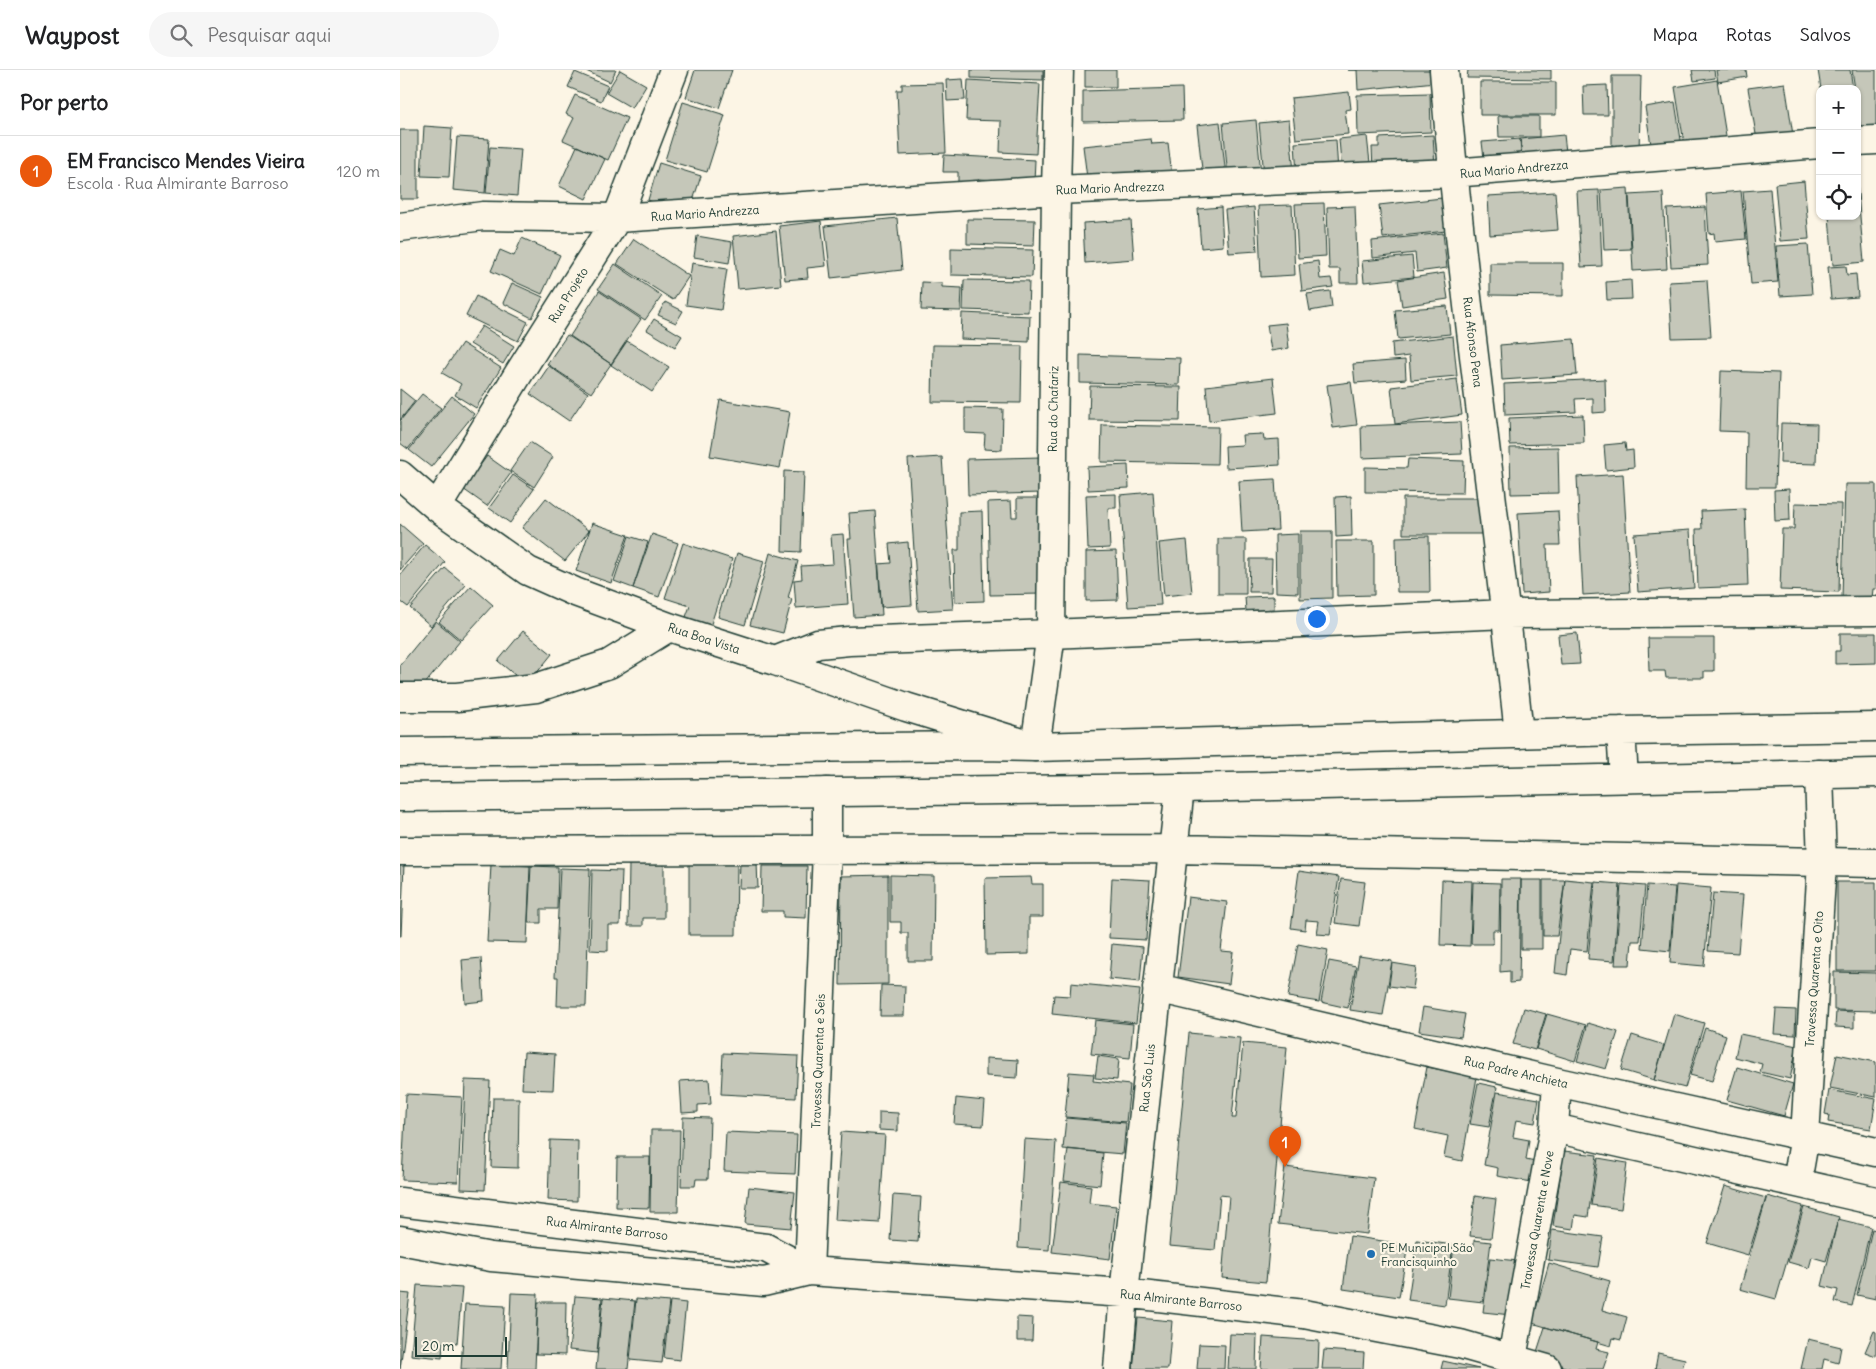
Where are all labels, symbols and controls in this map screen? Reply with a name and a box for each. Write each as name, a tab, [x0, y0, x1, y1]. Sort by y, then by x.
search box	[149, 12, 499, 57]
text: Waypost	[25, 20, 119, 50]
icon: search	[167, 21, 195, 49]
text: Pesquisar aqui	[207, 23, 331, 47]
text: Mapa	[1653, 23, 1698, 46]
text: Rotas	[1726, 23, 1772, 46]
text: Salvos	[1800, 23, 1851, 46]
map controls	[1816, 85, 1861, 220]
button: +	[1816, 85, 1861, 130]
text: Por perto	[20, 89, 108, 116]
button: −	[1816, 130, 1861, 175]
text: EM Francisco Mendes Vieira	[67, 149, 305, 173]
street label: Rua Mario Andrezza	[1459, 157, 1569, 181]
text: 1	[33, 161, 39, 181]
text: 120 m	[337, 161, 380, 181]
text: Escola · Rua Almirante Barroso	[67, 173, 288, 193]
button: locate	[1816, 175, 1861, 220]
street label: Rua Mario Andrezza	[1055, 179, 1165, 197]
street label: Rua Mario Andrezza	[650, 202, 760, 224]
street label: Rua Projeto	[545, 264, 591, 326]
street label: Rua Afonso Pena	[1460, 296, 1486, 388]
street label: Rua do Chafariz	[1045, 365, 1061, 452]
your location	[1304, 606, 1330, 632]
street label: Rua Boa Vista	[666, 619, 742, 657]
street label: Travessa Quarenta e Oito	[1802, 910, 1826, 1048]
street label: Travessa Quarenta e Seis	[808, 993, 828, 1129]
street label: Rua São Luis	[1136, 1043, 1158, 1113]
street label: Rua Padre Anchieta	[1462, 1053, 1570, 1091]
pin: 1	[1269, 1126, 1301, 1167]
street label: Travessa Quarenta e Nove	[1517, 1149, 1557, 1291]
street label: Rua Almirante Barroso	[545, 1213, 669, 1243]
place label: PE Municipal São Francisquinho	[1381, 1240, 1473, 1269]
marker: PE Municipal São Francisquinho	[1365, 1248, 1377, 1260]
street label: Rua Almirante Barroso	[1119, 1286, 1243, 1314]
scale bar	[415, 1334, 508, 1357]
text: 20 m	[422, 1337, 455, 1355]

